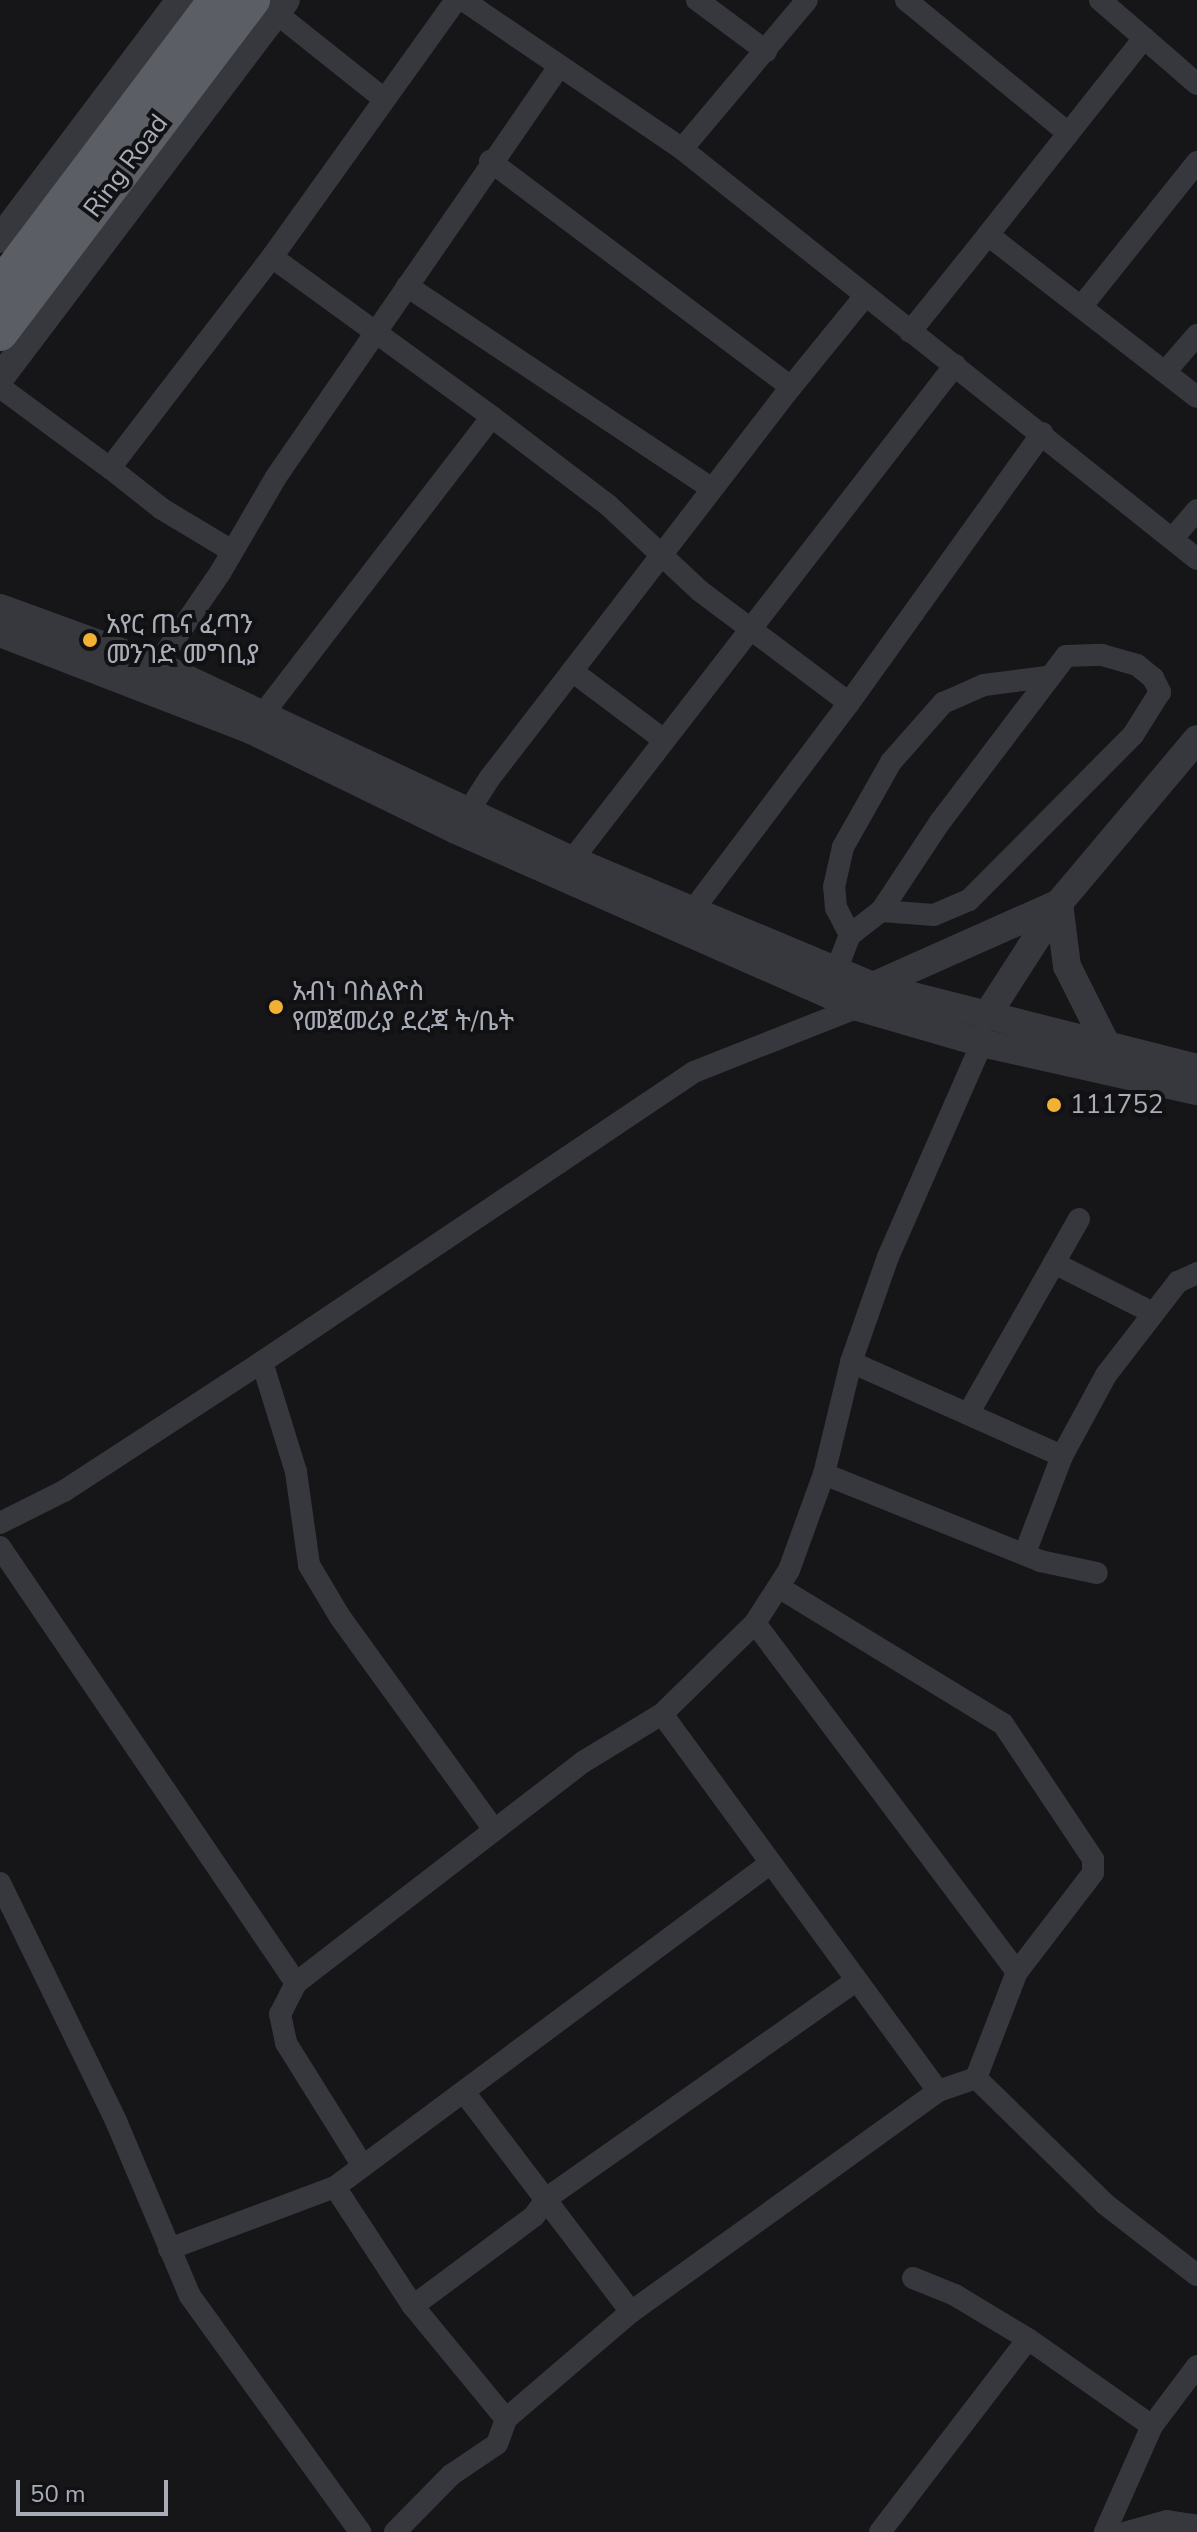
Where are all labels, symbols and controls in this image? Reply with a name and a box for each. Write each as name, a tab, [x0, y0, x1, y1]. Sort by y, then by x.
street label: Ring Road	[77, 108, 175, 224]
place label: አየር ጤና ፈጣን መንገድ መግቢያ	[106, 609, 259, 670]
marker: አየር ጤና ፈጣን መንገድ መግቢያ	[81, 631, 99, 649]
place label: አብነ ባስልዮስ የመጀመሪያ ደረጃ ት/ቤት	[292, 976, 514, 1038]
marker: አብነ ባስልዮስ የመጀመሪያ ደረጃ ት/ቤት	[267, 998, 285, 1016]
place label: 111752	[1070, 1089, 1164, 1121]
marker: 111752	[1045, 1096, 1063, 1114]
scale bar	[20, 2464, 172, 2514]
text: 50 m	[30, 2478, 86, 2510]

